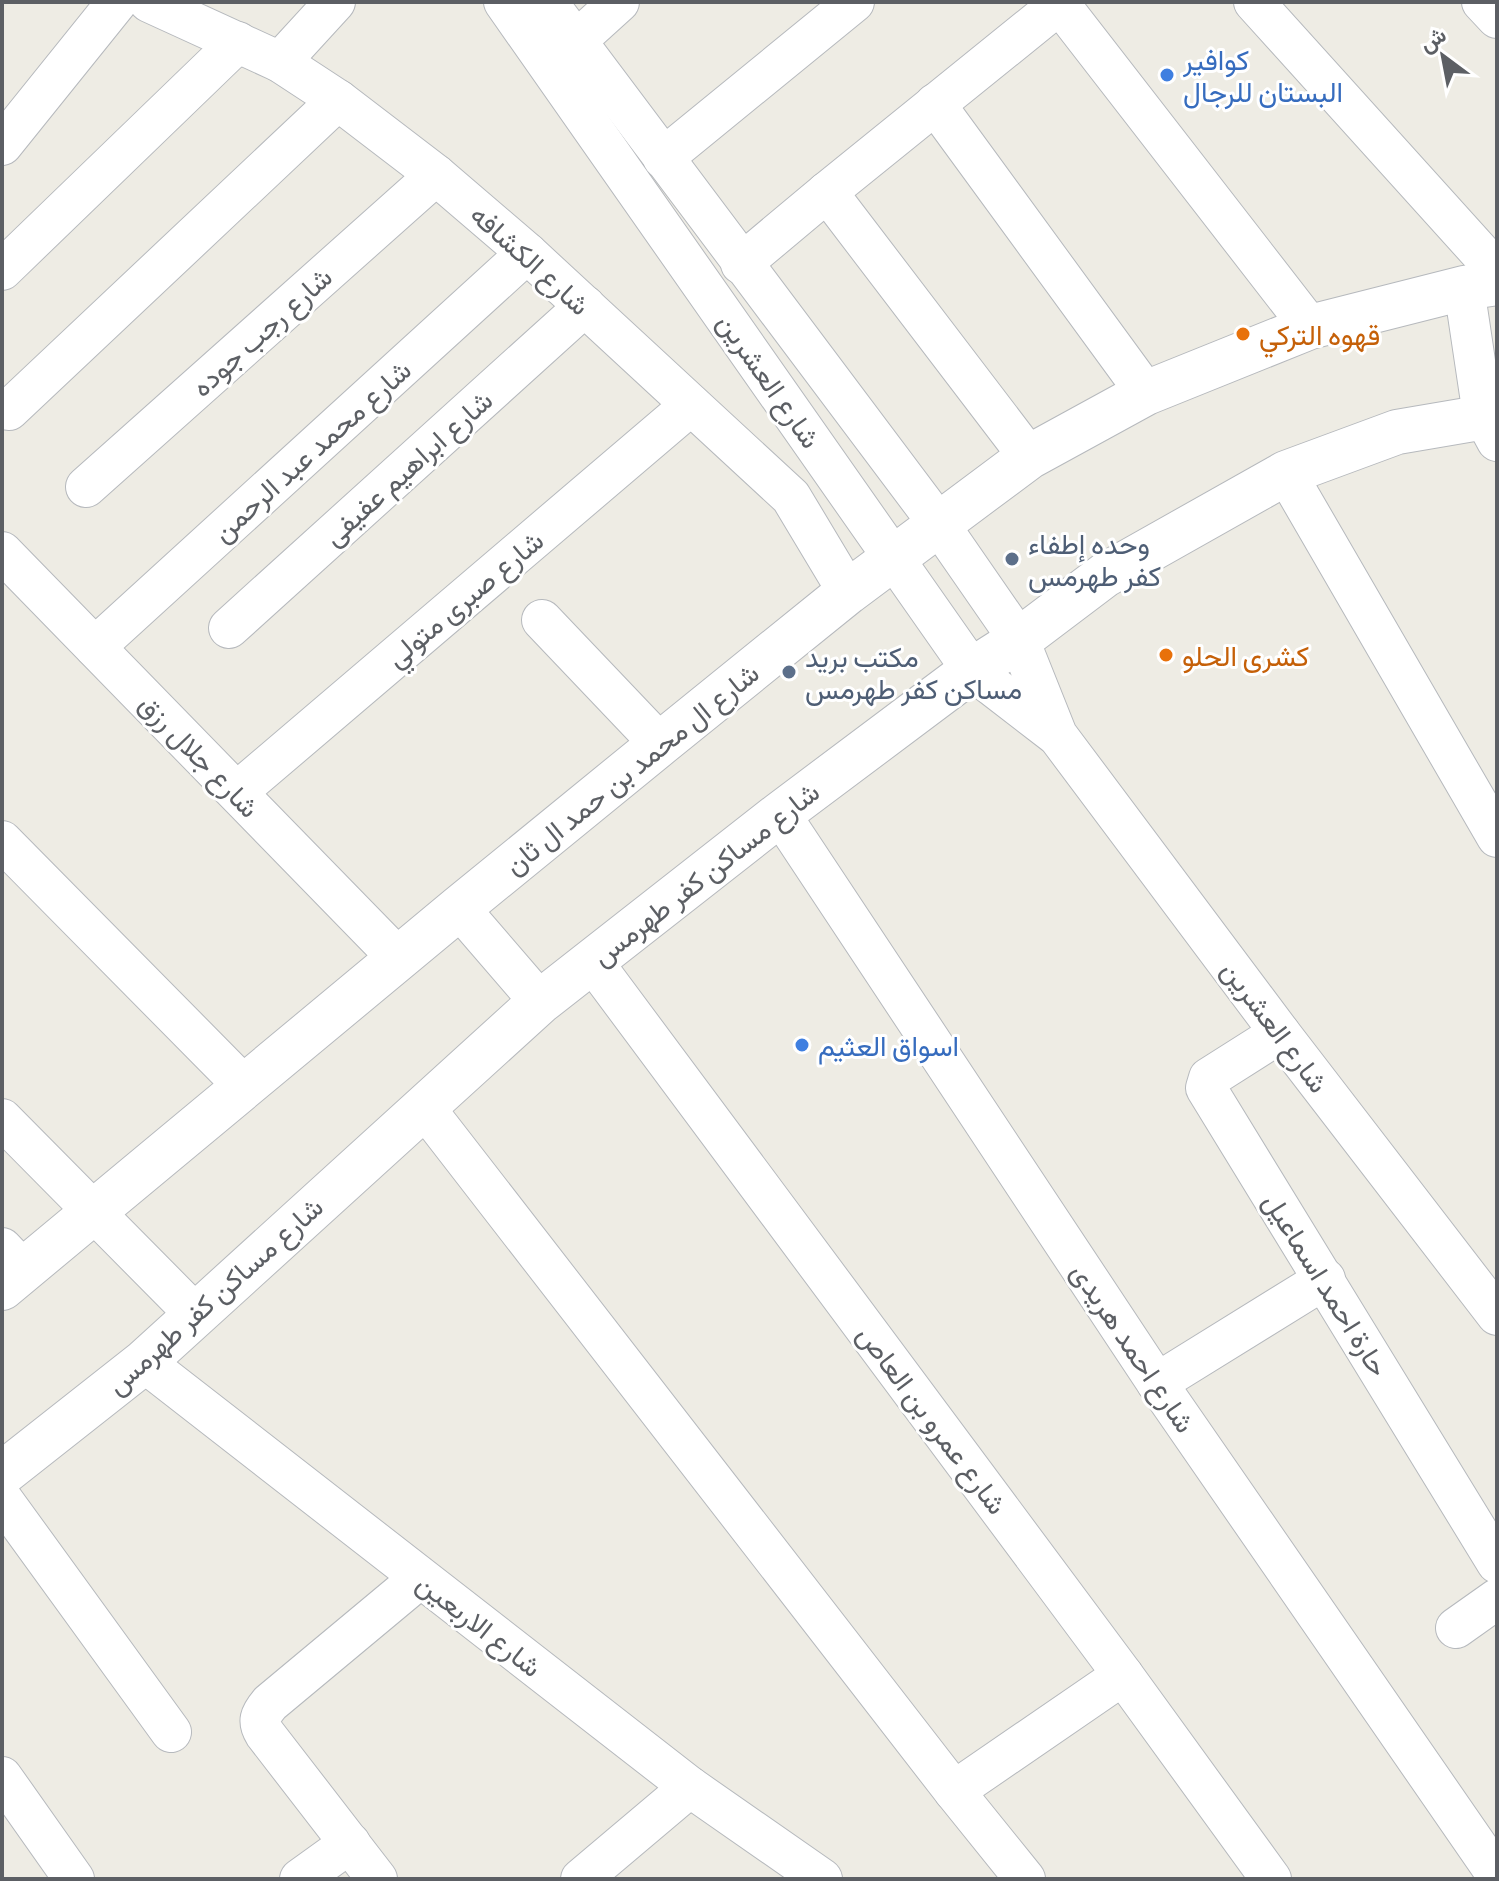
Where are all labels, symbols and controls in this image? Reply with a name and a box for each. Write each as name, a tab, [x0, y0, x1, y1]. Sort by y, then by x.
north arrow	[1403, 16, 1483, 96]
text: ش	[1413, 19, 1452, 59]
place label: كوافير البستان للرجال	[1182, 40, 1343, 110]
marker: كوافير البستان للرجال	[1158, 66, 1176, 84]
street label: شارع الكشافه	[462, 195, 599, 324]
street label: شارع رجب جوده	[182, 258, 340, 405]
street label: شارع العشرين	[709, 305, 831, 456]
place label: قهوه التركي	[1259, 315, 1380, 358]
marker: قهوه التركي	[1234, 325, 1252, 343]
street label: شارع محمد عبد الرحمن	[203, 350, 419, 550]
street label: شارع ابراهيم عفيفى	[314, 381, 501, 554]
street label: شارع صبرى متولي	[377, 521, 554, 679]
place label: وحده إطفاء كفر طهرمس	[1028, 524, 1161, 594]
marker: وحده إطفاء كفر طهرمس	[1003, 550, 1021, 568]
place label: كشرى الحلو	[1182, 636, 1309, 674]
place label: مكتب بريد مساكن كفر طهرمس	[805, 637, 1022, 707]
marker: كشرى الحلو	[1157, 646, 1175, 664]
street label: شارع ال محمد بن حمد ال ثان	[496, 653, 767, 883]
marker: مكتب بريد مساكن كفر طهرمس	[780, 663, 798, 681]
street label: شارع جلال رزق	[131, 685, 269, 826]
street label: شارع مساكن كفر طهرمس	[583, 772, 827, 975]
street label: شارع العشرين	[1213, 952, 1338, 1101]
place label: اسواق العثيم	[818, 1026, 959, 1065]
marker: اسواق العثيم	[793, 1036, 811, 1054]
street label: حارة احمد اسماعيل	[1255, 1185, 1399, 1383]
street label: شارع مساكن كفر طهرمس	[98, 1187, 331, 1403]
street label: شارع احمد هريدى	[1062, 1255, 1205, 1440]
street label: شارع عمرو بن العاص	[848, 1317, 1017, 1522]
street label: شارع الاربعين	[409, 1563, 550, 1686]

